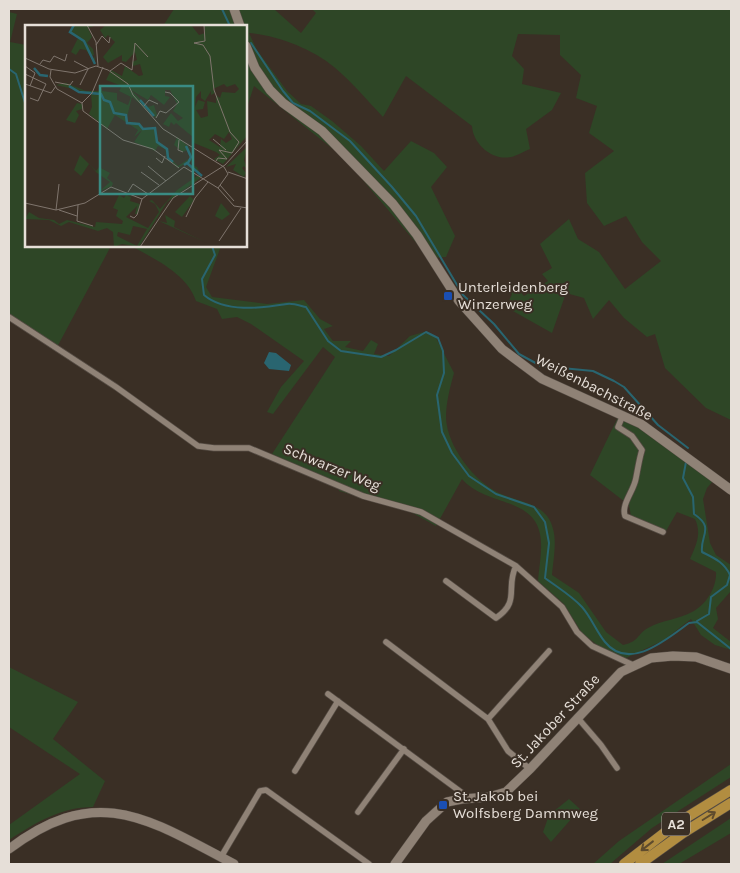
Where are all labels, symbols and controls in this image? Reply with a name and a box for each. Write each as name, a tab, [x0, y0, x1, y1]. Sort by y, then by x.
inset map	[25, 25, 248, 248]
place label: Unterleidenberg Winzerweg	[458, 278, 568, 313]
marker: Unterleidenberg Winzerweg	[442, 290, 454, 302]
street label: Weißenbachstraße	[532, 350, 656, 424]
street label: Schwarzer Weg	[281, 439, 384, 495]
street label: St. Jakober Straße	[507, 670, 603, 772]
place label: St. Jakob bei Wolfsberg Dammweg	[453, 787, 599, 822]
marker: St. Jakob bei Wolfsberg Dammweg	[437, 799, 449, 811]
one-way arrow	[702, 811, 716, 822]
road number: A2	[662, 812, 690, 836]
one-way arrow	[641, 841, 654, 852]

